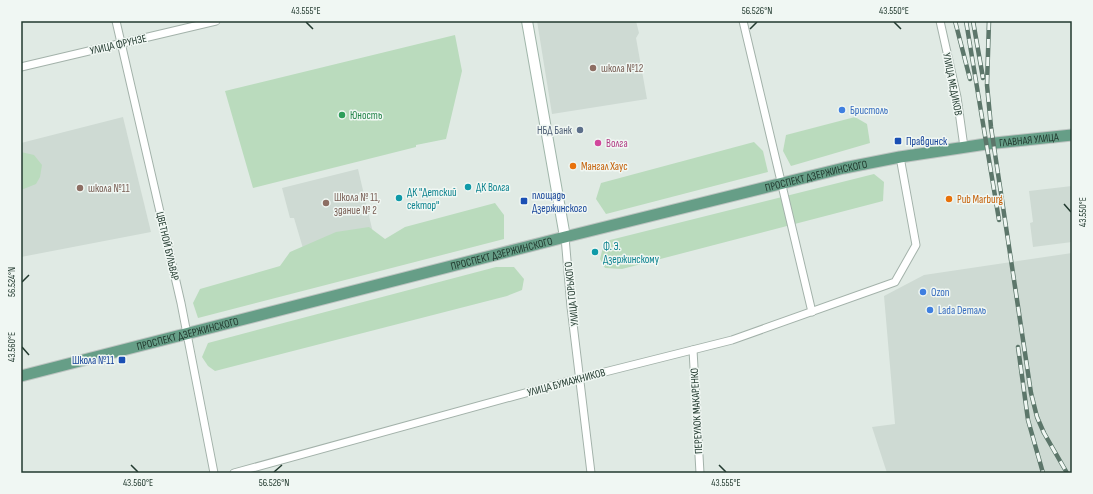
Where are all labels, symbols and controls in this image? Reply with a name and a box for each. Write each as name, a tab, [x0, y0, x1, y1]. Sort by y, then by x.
text: 43.555°E	[291, 5, 321, 17]
text: 56.526°N	[742, 5, 772, 17]
text: 43.550°E	[879, 5, 909, 17]
street label: УЛИЦА ФРУНЗЕ	[89, 32, 148, 57]
street label: УЛИЦА МЕДИКОВ	[940, 52, 965, 117]
place label: школа №12	[601, 62, 644, 75]
marker: школа №12	[588, 63, 598, 73]
place label: Бристоль	[850, 104, 888, 117]
marker: Бристоль	[837, 105, 847, 115]
place label: Юность	[350, 109, 382, 122]
marker: Юность	[337, 110, 347, 120]
place label: НБД Банк	[537, 124, 573, 137]
marker: НБД Банк	[575, 125, 585, 135]
street label: ГЛАВНАЯ УЛИЦА	[998, 130, 1060, 150]
place label: Правдинск	[906, 135, 948, 148]
marker: Правдинск	[893, 136, 903, 146]
place label: Волга	[606, 137, 628, 150]
marker: Волга	[593, 138, 603, 148]
street label: ПРОСПЕКТ ДЗЕРЖИНСКОГО	[764, 158, 868, 194]
place label: Мангал Хаус	[581, 160, 628, 173]
marker: Мангал Хаус	[568, 161, 578, 171]
place label: ДК Волга	[476, 181, 510, 194]
place label: школа №11	[88, 182, 130, 195]
marker: ДК Волга	[463, 182, 473, 192]
marker: школа №11	[75, 183, 85, 193]
place label: ДК "Детский сектор"	[407, 186, 457, 212]
place label: площадь Дзержинского	[532, 189, 587, 215]
place label: Школа № 11, здание № 2	[334, 191, 380, 217]
marker: ДК "Детский сектор"	[394, 193, 404, 203]
place label: Pub Marburg	[957, 193, 1004, 206]
marker: Pub Marburg	[944, 194, 954, 204]
marker: площадь Дзержинского	[519, 196, 529, 206]
text: 43.550°E	[1077, 197, 1089, 227]
marker: Школа № 11, здание № 2	[321, 198, 331, 208]
street label: ЦВЕТНОЙ БУЛЬВАР	[153, 210, 183, 282]
street label: ПРОСПЕКТ ДЗЕРЖИНСКОГО	[449, 234, 554, 273]
place label: Ф. Э. Дзержинскому	[603, 240, 660, 266]
marker: Ф. Э. Дзержинскому	[590, 247, 600, 257]
street label: УЛИЦА ГОРЬКОГО	[562, 261, 581, 327]
text: 56.524°N	[6, 267, 18, 297]
place label: Ozon	[931, 286, 950, 299]
marker: Ozon	[918, 287, 928, 297]
place label: Lada Dеталь	[938, 304, 986, 317]
marker: Lada Dеталь	[925, 305, 935, 315]
street label: ПРОСПЕКТ ДЗЕРЖИНСКОГО	[135, 315, 240, 353]
text: 43.560°E	[6, 332, 18, 362]
place label: Школа №11	[72, 354, 114, 367]
marker: Школа №11	[117, 355, 127, 365]
street label: УЛИЦА БУМАЖНИКОВ	[526, 366, 607, 399]
street label: ПЕРЕУЛОК МАКАРЕНКО	[688, 368, 705, 454]
text: 43.560°E	[123, 477, 153, 489]
text: 56.526°N	[259, 477, 289, 489]
text: 43.555°E	[711, 477, 741, 489]

